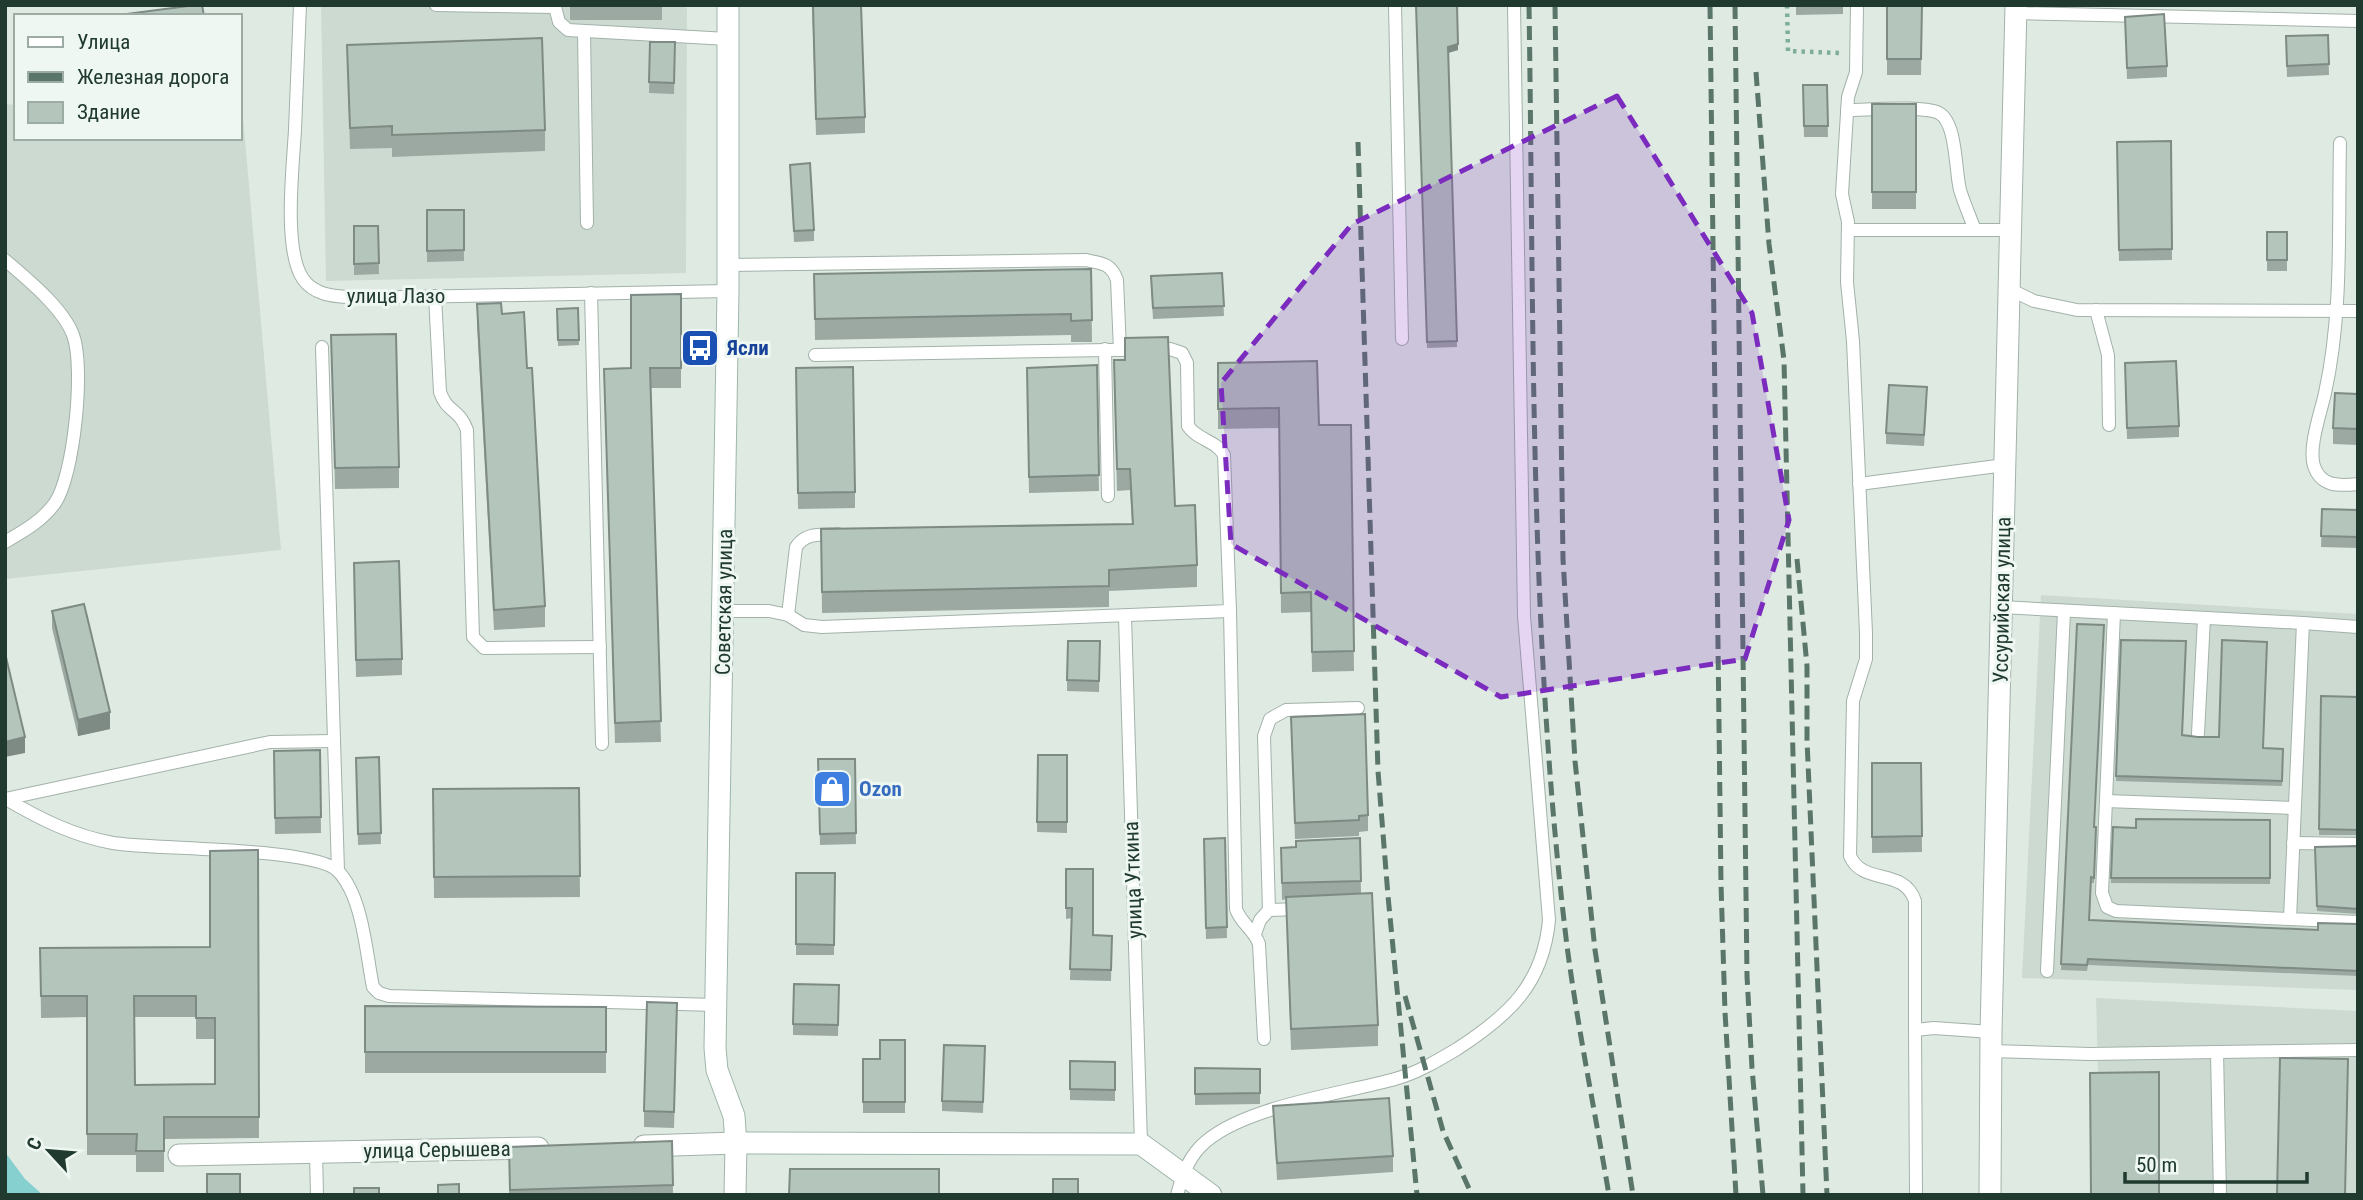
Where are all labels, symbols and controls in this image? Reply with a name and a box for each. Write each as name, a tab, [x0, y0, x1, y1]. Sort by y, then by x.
legend	[14, 14, 242, 140]
text: Улица	[77, 30, 130, 54]
text: Железная дорога	[77, 65, 229, 89]
text: Здание	[77, 100, 141, 124]
street label: улица Лазо	[347, 284, 445, 308]
bus stop icon: Ясли	[679, 327, 721, 369]
place label: Ясли	[726, 336, 769, 360]
street label: Уссурийская улица	[1989, 517, 2015, 683]
street label: Советская улица	[711, 529, 737, 675]
shop icon: Ozon	[811, 768, 853, 810]
place label: Ozon	[859, 777, 902, 801]
street label: улица Уткина	[1119, 821, 1147, 939]
north arrow	[14, 1116, 84, 1186]
text: С	[21, 1134, 47, 1154]
street label: улица Серышева	[363, 1137, 511, 1163]
scale bar	[2125, 1140, 2307, 1184]
text: 50 m	[2136, 1153, 2177, 1177]

